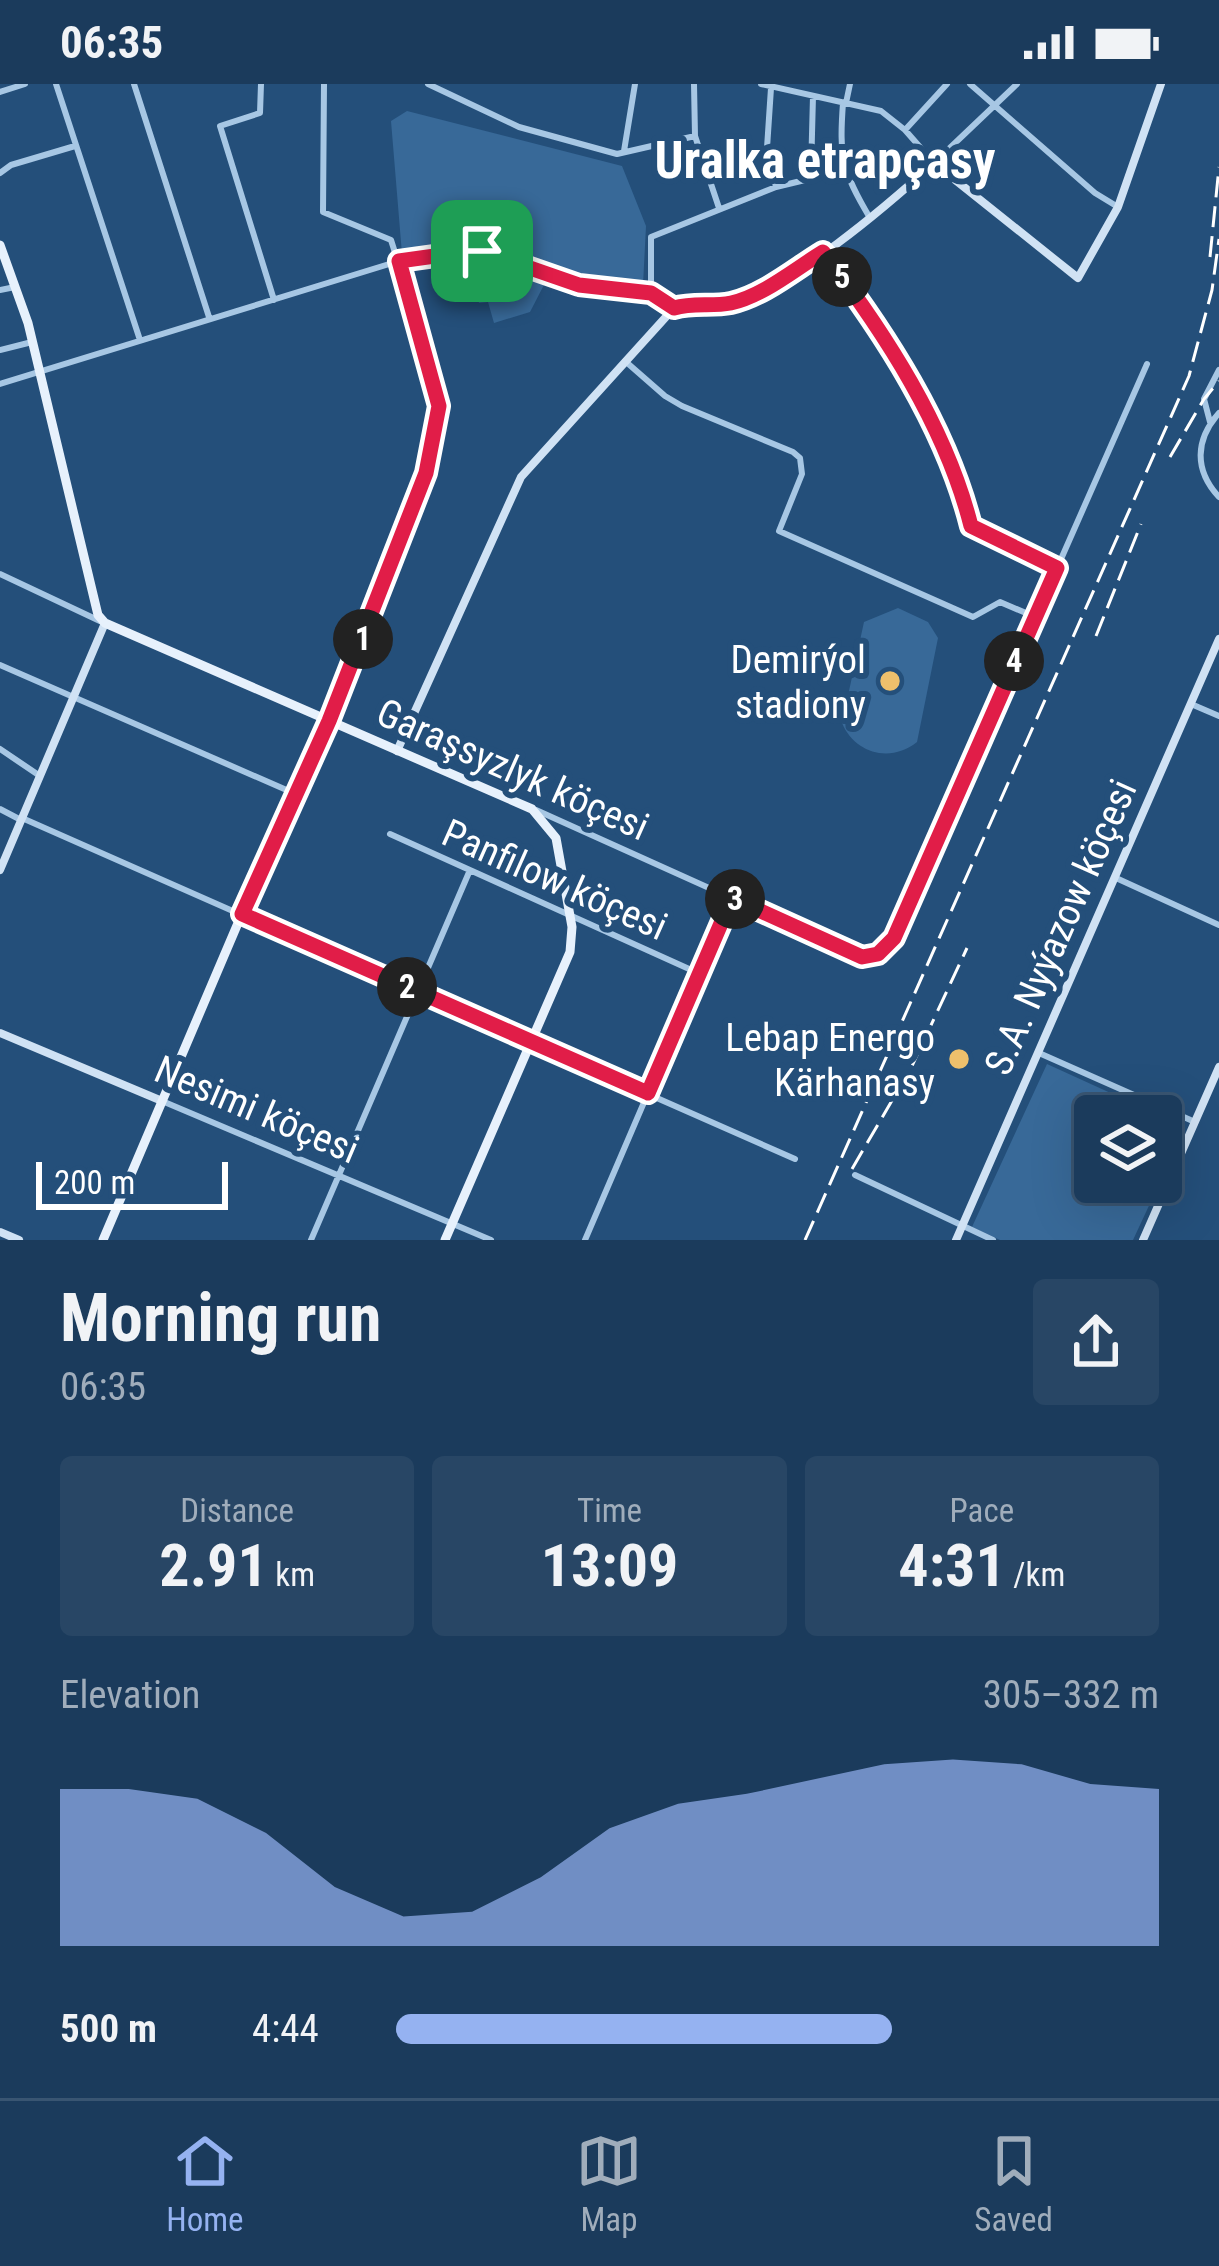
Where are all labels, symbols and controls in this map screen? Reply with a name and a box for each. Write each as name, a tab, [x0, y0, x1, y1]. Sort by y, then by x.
text: 06:35	[60, 16, 163, 69]
district label: Uralka etrapçasy	[654, 131, 996, 190]
pin	[431, 200, 533, 302]
icon: arrive	[449, 218, 515, 284]
pin: 5	[812, 247, 872, 307]
text: 5	[834, 257, 850, 296]
pin: 1	[333, 609, 393, 669]
text: 1	[355, 619, 371, 658]
pin: 4	[984, 631, 1044, 691]
place label: Demirýol stadiony	[730, 637, 866, 728]
text: 4	[1006, 641, 1022, 680]
marker: Demirýol stadiony	[877, 668, 903, 694]
street label: Garaşsyzlyk köçesi	[370, 689, 655, 850]
street label: S.A. Nyýazow köçesi	[975, 773, 1147, 1082]
street label: Panfilow köçesi	[435, 810, 674, 950]
pin: 3	[705, 869, 765, 929]
text: 3	[727, 879, 743, 918]
pin: 2	[377, 957, 437, 1017]
text: 2	[399, 967, 415, 1006]
place label: Lebap Energo Kärhanasy	[725, 1015, 935, 1106]
street label: Nesimi köçesi	[148, 1046, 365, 1173]
marker: Lebap Energo Kärhanasy	[946, 1046, 972, 1072]
map controls	[1074, 1095, 1182, 1203]
button: layers	[1074, 1095, 1182, 1203]
scale bar	[36, 1156, 228, 1209]
text: 200 m	[54, 1163, 135, 1202]
button: share	[1033, 1279, 1159, 1405]
text: Morning run	[60, 1280, 382, 1357]
text: 06:35	[60, 1364, 146, 1410]
text: Distance	[180, 1491, 294, 1530]
text: Time	[577, 1491, 642, 1530]
text: Pace	[950, 1491, 1014, 1530]
text: 2.91	[159, 1530, 268, 1601]
text: 13:09	[541, 1530, 678, 1601]
text: 4:31	[898, 1530, 1006, 1601]
text: km	[268, 1555, 315, 1594]
text: /km	[1006, 1555, 1065, 1594]
text: Elevation	[60, 1672, 200, 1718]
text: 305–332 m	[983, 1672, 1159, 1718]
text: 500 m	[60, 2006, 157, 2052]
text: 4:44	[252, 2006, 319, 2052]
tab: Home	[166, 2128, 244, 2239]
tab: Map	[576, 2128, 642, 2239]
tab: Saved	[974, 2128, 1053, 2239]

